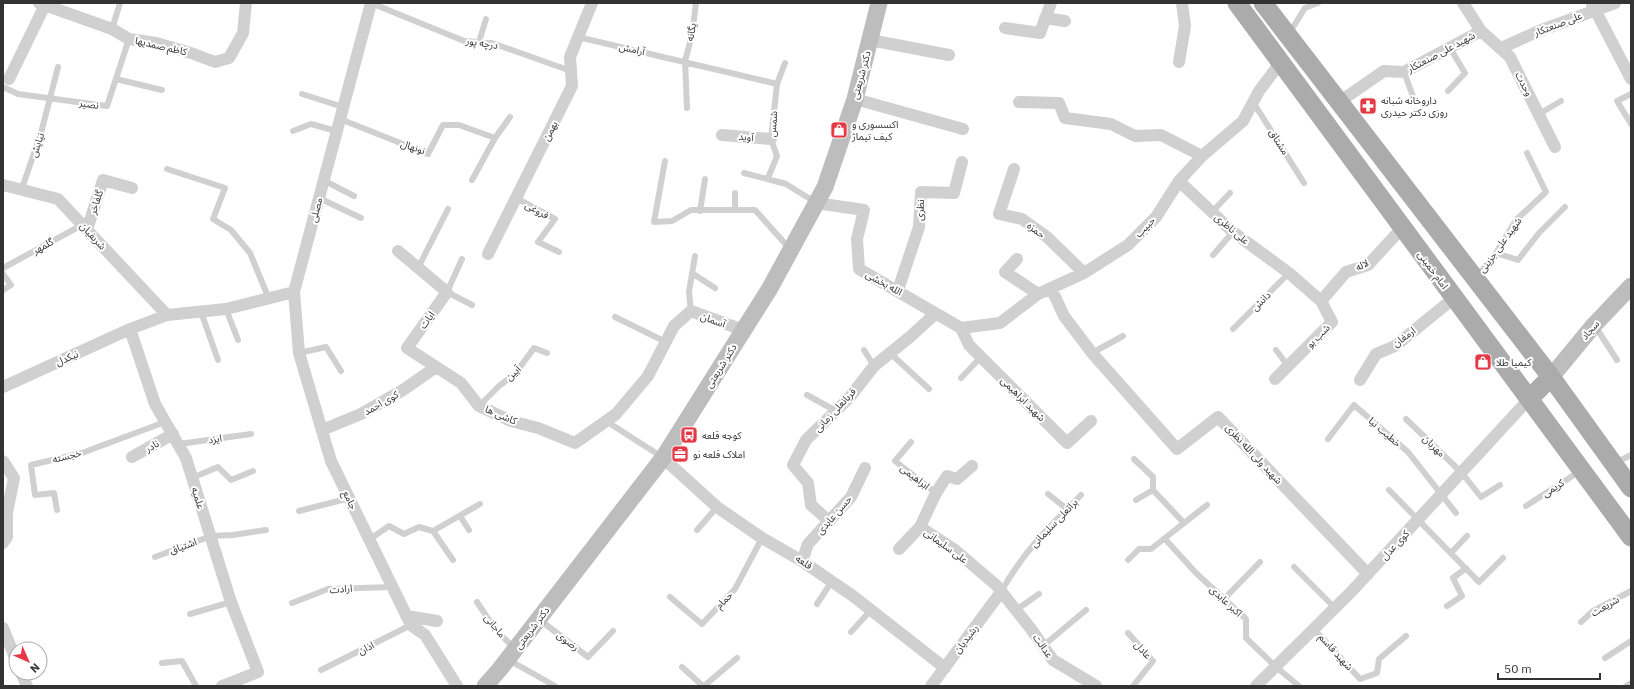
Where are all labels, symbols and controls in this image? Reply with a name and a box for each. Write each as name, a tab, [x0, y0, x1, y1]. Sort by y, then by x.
street label: علی صنعتکار	[1531, 9, 1584, 40]
street label: یگانه	[683, 22, 699, 42]
street label: شهید علی صنعتکار	[1404, 29, 1477, 76]
street label: کاظم صمدیها	[134, 34, 189, 59]
street label: درچه پور	[464, 34, 499, 52]
street label: آرامش	[618, 40, 647, 58]
street label: دکتر شریعتی	[848, 49, 874, 101]
street label: وحدت	[1512, 70, 1536, 98]
place label: داروخانه شبانه روزی دکتر حیدری	[1381, 94, 1448, 119]
street label: نصیر	[77, 96, 100, 112]
pharmacy icon: داروخانه شبانه روزی دکتر حیدری	[1358, 96, 1378, 116]
street label: شمس	[766, 110, 780, 138]
street label: بهمن	[539, 118, 561, 143]
place label: اکسسوری و کیف تیماژ	[851, 118, 898, 143]
shop icon: اکسسوری و کیف تیماژ	[829, 120, 849, 140]
street label: مشتاق	[1266, 127, 1292, 157]
street label: آوید	[738, 130, 755, 144]
street label: نیایش	[27, 131, 47, 159]
street label: نونهال	[399, 137, 427, 157]
street label: گلفاخر	[86, 187, 106, 217]
street label: مصلی	[306, 196, 326, 224]
street label: فروغی	[523, 198, 552, 222]
street label: نظری	[913, 199, 927, 221]
street label: علی ناظری	[1212, 211, 1252, 247]
street label: حبیب	[1132, 214, 1158, 240]
street label: شهید علی جزینی	[1476, 215, 1525, 275]
street label: حمزه	[1024, 219, 1048, 241]
street label: شریفیان	[77, 220, 109, 253]
street label: گلمهر	[29, 235, 57, 257]
street label: امام خمینی	[1413, 248, 1451, 293]
street label: لاله	[1353, 256, 1371, 274]
street label: الله بخشی	[863, 268, 905, 298]
street label: دانش	[1248, 288, 1274, 314]
street label: ایات	[416, 309, 438, 331]
street label: آسمان	[699, 309, 728, 331]
street label: سجاد	[1578, 317, 1602, 343]
street label: شب بو	[1303, 321, 1333, 351]
street label: ارمغان	[1390, 324, 1418, 350]
street label: دکتر شریعتی	[702, 341, 740, 391]
street label: نیکدل	[53, 347, 81, 369]
shop icon: کیمیا طلا	[1473, 352, 1493, 372]
place label: کیمیا طلا	[1496, 356, 1532, 369]
street label: آیین	[503, 362, 524, 383]
street label: شهید ابراهیمی	[998, 374, 1048, 424]
street label: قربانعلی زمانی	[811, 385, 859, 435]
street label: کوی احمد	[361, 387, 402, 418]
street label: کاشی ها	[483, 403, 520, 428]
street label: خطیب نیا	[1366, 414, 1404, 450]
street label: شهید ولی الله نظری	[1223, 421, 1285, 487]
bus stop icon: کوجه قلعه	[679, 425, 699, 445]
place label: کوجه قلعه	[702, 429, 742, 442]
street label: ایزد	[207, 432, 223, 446]
street label: مهربان	[1420, 432, 1448, 460]
street label: نادر	[142, 437, 162, 456]
office icon: املاک قلعه نو	[670, 444, 690, 464]
street label: خجسته	[51, 446, 83, 466]
place label: املاک قلعه نو	[693, 448, 745, 461]
street label: ابراهیمی	[898, 461, 932, 493]
street label: کریمی	[1539, 476, 1567, 500]
street label: علمیه	[188, 485, 208, 511]
street label: جامع	[339, 488, 360, 512]
street label: حسن عابدی	[813, 493, 855, 537]
street label: براتعلی سلیمانی	[1027, 496, 1081, 550]
street label: علی سلیمانی	[922, 526, 970, 566]
street label: کوی عدل	[1378, 527, 1413, 563]
street label: اشتیاق	[167, 535, 199, 557]
street label: قلعه	[793, 552, 815, 573]
street label: ارادت	[329, 582, 353, 596]
street label: اکبر عابدی	[1207, 583, 1245, 619]
street label: حمام	[713, 588, 737, 613]
street label: شریعت	[1588, 593, 1622, 619]
street label: دکتر شریعتی	[512, 604, 552, 652]
street label: ماجانی	[481, 611, 509, 641]
street label: رشیدیان	[951, 622, 981, 656]
street label: رضوی	[554, 628, 582, 654]
street label: شهید قاسم	[1315, 631, 1356, 674]
street label: عدالت	[1030, 632, 1056, 660]
street label: عادل	[1132, 638, 1154, 662]
street label: اذان	[356, 639, 376, 657]
north arrow	[8, 641, 48, 681]
scale bar	[1498, 655, 1600, 681]
text: N	[27, 660, 43, 676]
text: 50 m	[1504, 661, 1532, 676]

